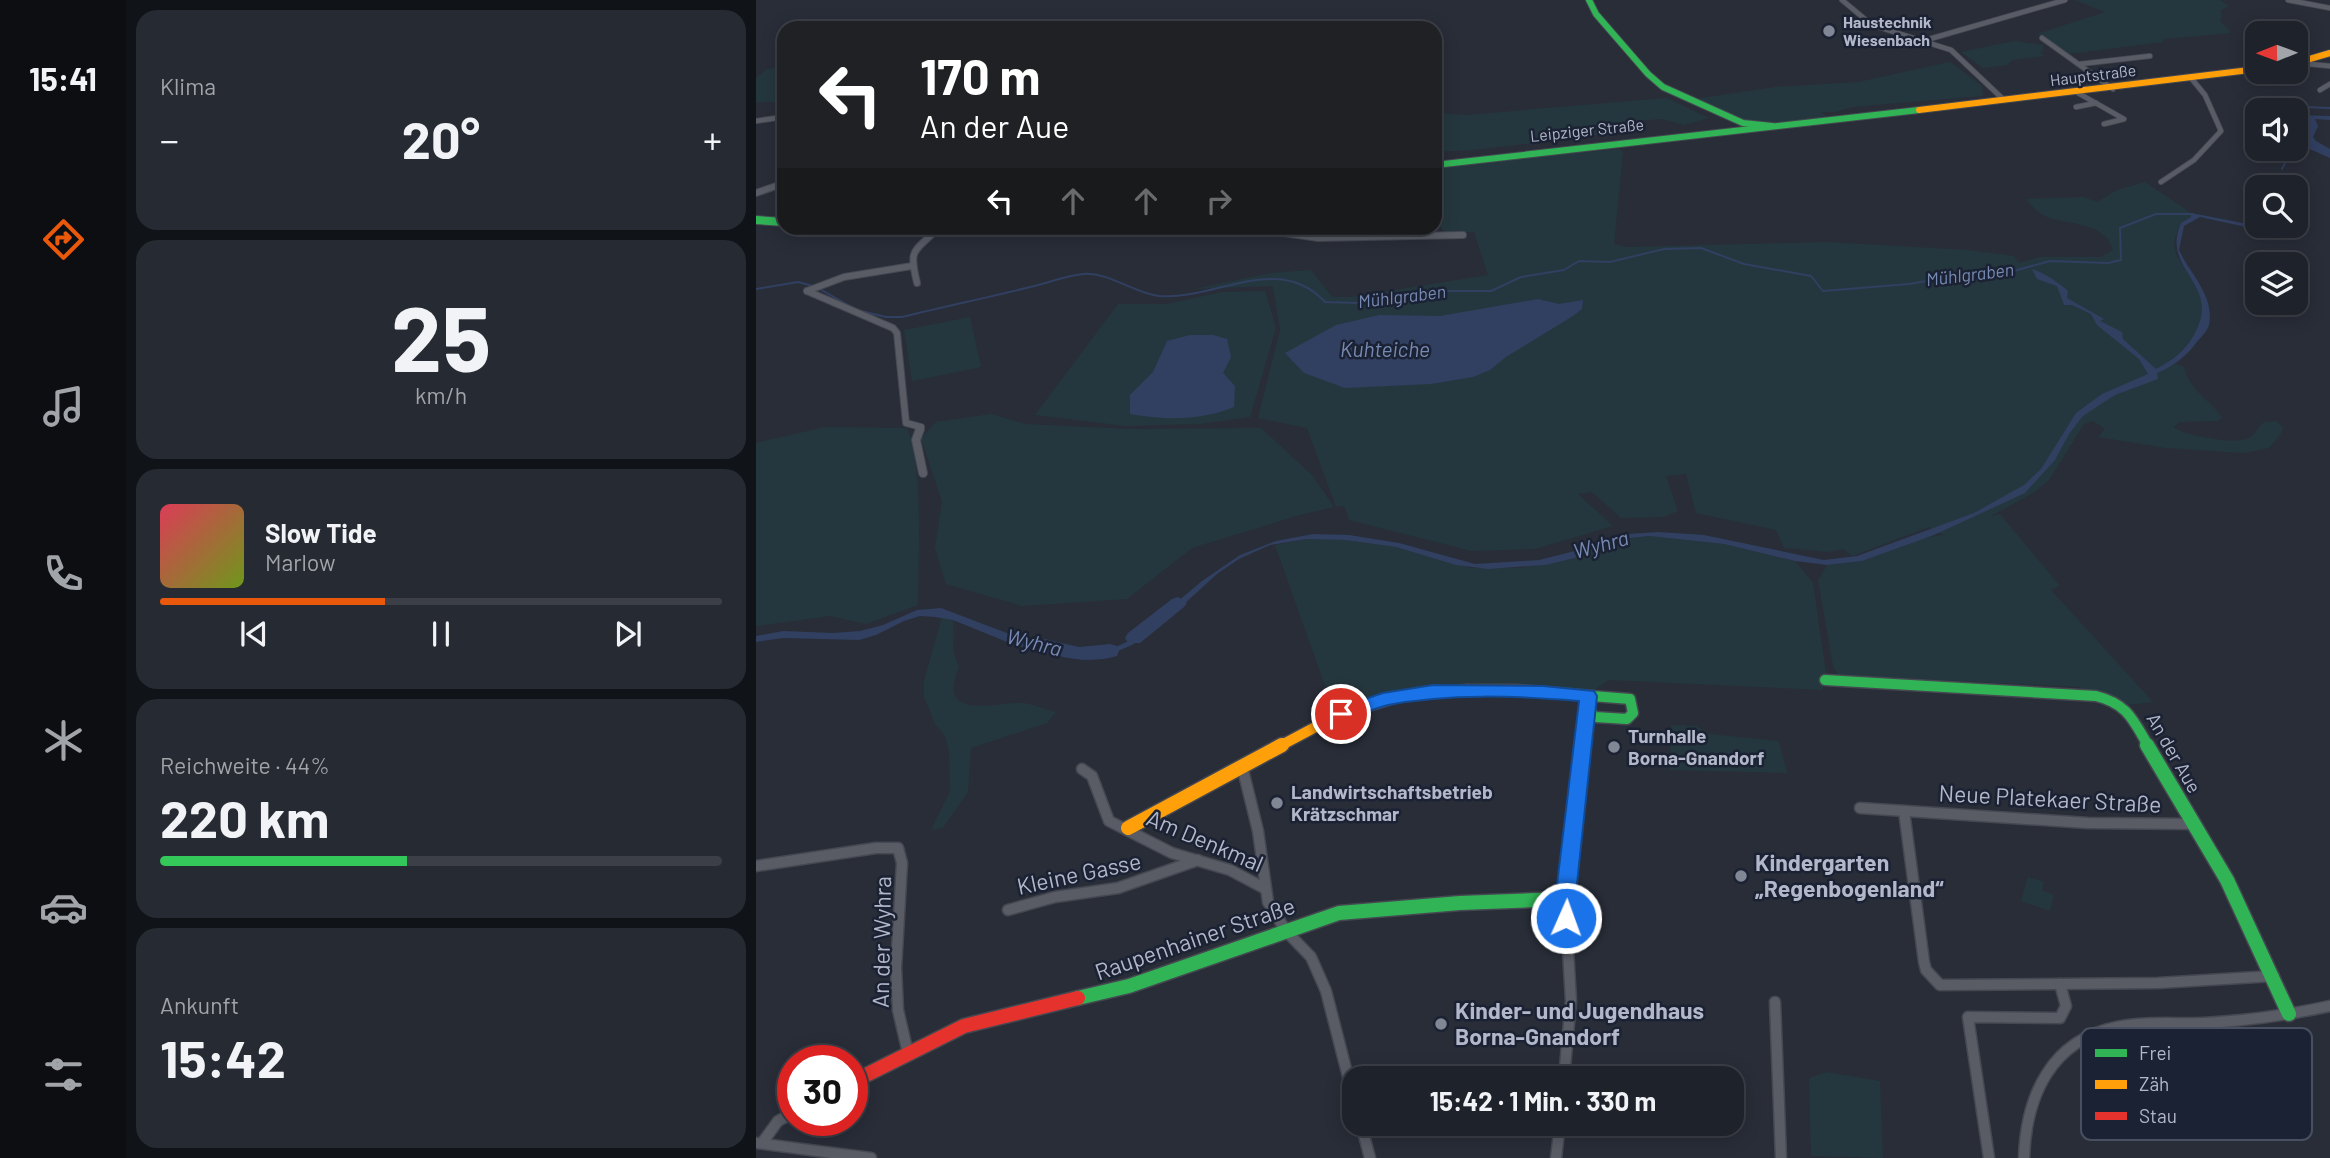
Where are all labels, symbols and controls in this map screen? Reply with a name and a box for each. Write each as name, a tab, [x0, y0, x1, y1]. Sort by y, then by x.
place label: Haustechnik Wiesenbach	[1843, 12, 1932, 49]
north arrow	[2245, 21, 2308, 84]
map controls	[2245, 21, 2308, 315]
marker: Haustechnik Wiesenbach	[1821, 23, 1837, 39]
text: 170 m	[920, 46, 1040, 105]
icon: left	[805, 49, 896, 140]
text: 15:41	[29, 59, 97, 97]
street label: Hauptstraße	[2049, 60, 2137, 89]
text: Klima	[160, 72, 216, 100]
button: sound	[2245, 98, 2308, 161]
text: An der Aue	[920, 106, 1069, 144]
text: 20°	[402, 107, 480, 169]
street label: Leipziger Straße	[1529, 114, 1645, 145]
text: −	[160, 116, 179, 162]
text: +	[703, 116, 722, 162]
button: search	[2245, 175, 2308, 238]
icon: left	[981, 182, 1019, 220]
icon: ahead	[1054, 182, 1092, 220]
icon: ahead	[1127, 182, 1165, 220]
icon: right	[1200, 182, 1238, 220]
icon: directions	[39, 215, 88, 264]
button: layers	[2245, 252, 2308, 315]
water label: Mühlgraben	[1925, 258, 2015, 290]
water label: Mühlgraben	[1357, 280, 1447, 312]
text: 25	[391, 281, 491, 390]
water label: Kuhteiche	[1340, 336, 1430, 361]
text: km/h	[415, 381, 467, 409]
icon: music	[39, 382, 88, 431]
text: Slow Tide	[265, 517, 377, 548]
water label: Wyhra	[1570, 524, 1631, 563]
text: Marlow	[265, 548, 336, 576]
icon: phone	[39, 549, 88, 598]
icon: previous	[235, 615, 273, 653]
icon: pause	[422, 615, 460, 653]
icon: next	[609, 615, 647, 653]
water label: Wyhra	[1004, 623, 1065, 660]
pin	[1311, 684, 1371, 744]
icon: arrive	[1322, 695, 1360, 733]
street label: An der Aue	[2142, 709, 2207, 797]
icon: climate	[39, 716, 88, 765]
place label: Turnhalle Borna-Gnandorf	[1628, 724, 1764, 769]
marker: Turnhalle Borna-Gnandorf	[1606, 739, 1622, 755]
text: Reichweite · 44%	[160, 751, 330, 779]
street label: Neue Platekaer Straße	[1938, 778, 2162, 818]
place label: Landwirtschaftsbetrieb Krätzschmar	[1291, 780, 1493, 825]
text: 220 km	[160, 786, 329, 848]
marker: Landwirtschaftsbetrieb Krätzschmar	[1269, 795, 1285, 811]
street label: Am Denkmal	[1143, 803, 1268, 877]
street label: Kleine Gasse	[1014, 846, 1143, 900]
place label: Kindergarten „Regenbogenland“	[1755, 848, 1944, 902]
marker: Kindergarten „Regenbogenland“	[1733, 868, 1749, 884]
street label: An der Wyhra	[866, 876, 896, 1008]
position arrow	[1529, 881, 1603, 955]
icon: car	[39, 883, 88, 932]
street label: Raupenhainer Straße	[1091, 891, 1298, 985]
text: Ankunft	[160, 991, 239, 1019]
place label: Kinder- und Jugendhaus Borna-Gnandorf	[1455, 996, 1704, 1050]
marker: Kinder- und Jugendhaus Borna-Gnandorf	[1433, 1016, 1449, 1032]
text: 15:42	[160, 1026, 286, 1088]
legend	[2081, 1028, 2312, 1140]
text: Frei	[2139, 1041, 2171, 1064]
speed limit sign: 30	[777, 1045, 868, 1136]
icon: filters	[39, 1050, 88, 1099]
text: Zäh	[2139, 1072, 2169, 1095]
text: 15:42 · 1 Min. · 330 m	[1430, 1085, 1656, 1116]
text: Stau	[2139, 1104, 2177, 1127]

